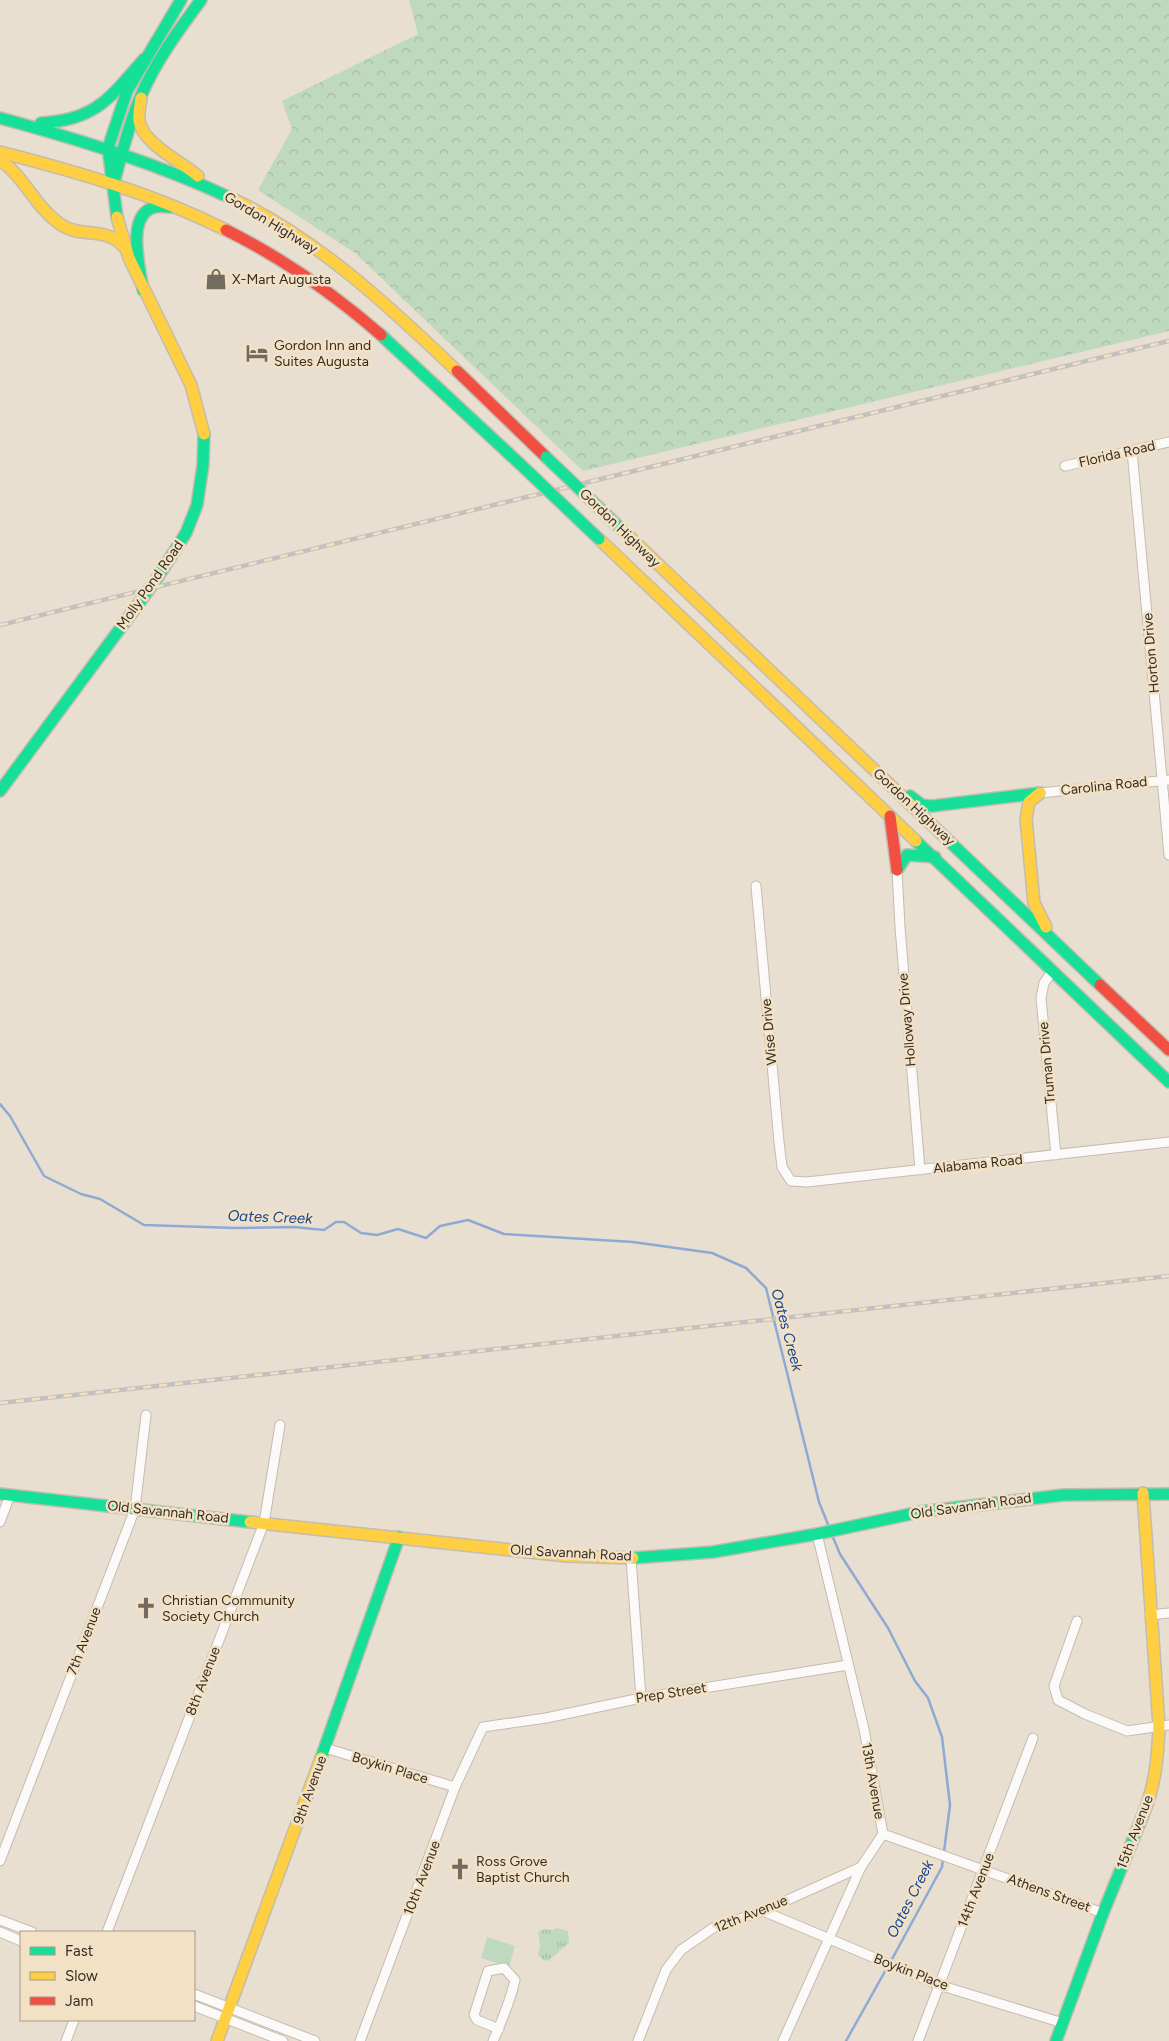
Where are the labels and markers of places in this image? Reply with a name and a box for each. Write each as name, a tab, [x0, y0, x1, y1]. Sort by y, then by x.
shop icon: X-Mart Augusta	[203, 266, 229, 292]
place label: X-Mart Augusta	[232, 271, 331, 288]
place label: Gordon Inn and Suites Augusta	[274, 337, 371, 370]
hotel icon: Gordon Inn and Suites Augusta	[244, 340, 270, 366]
place label: Christian Community Society Church	[162, 1592, 296, 1625]
church icon: Christian Community Society Church	[133, 1595, 159, 1621]
place label: Ross Grove Baptist Church	[476, 1853, 570, 1886]
church icon: Ross Grove Baptist Church	[447, 1856, 473, 1882]

